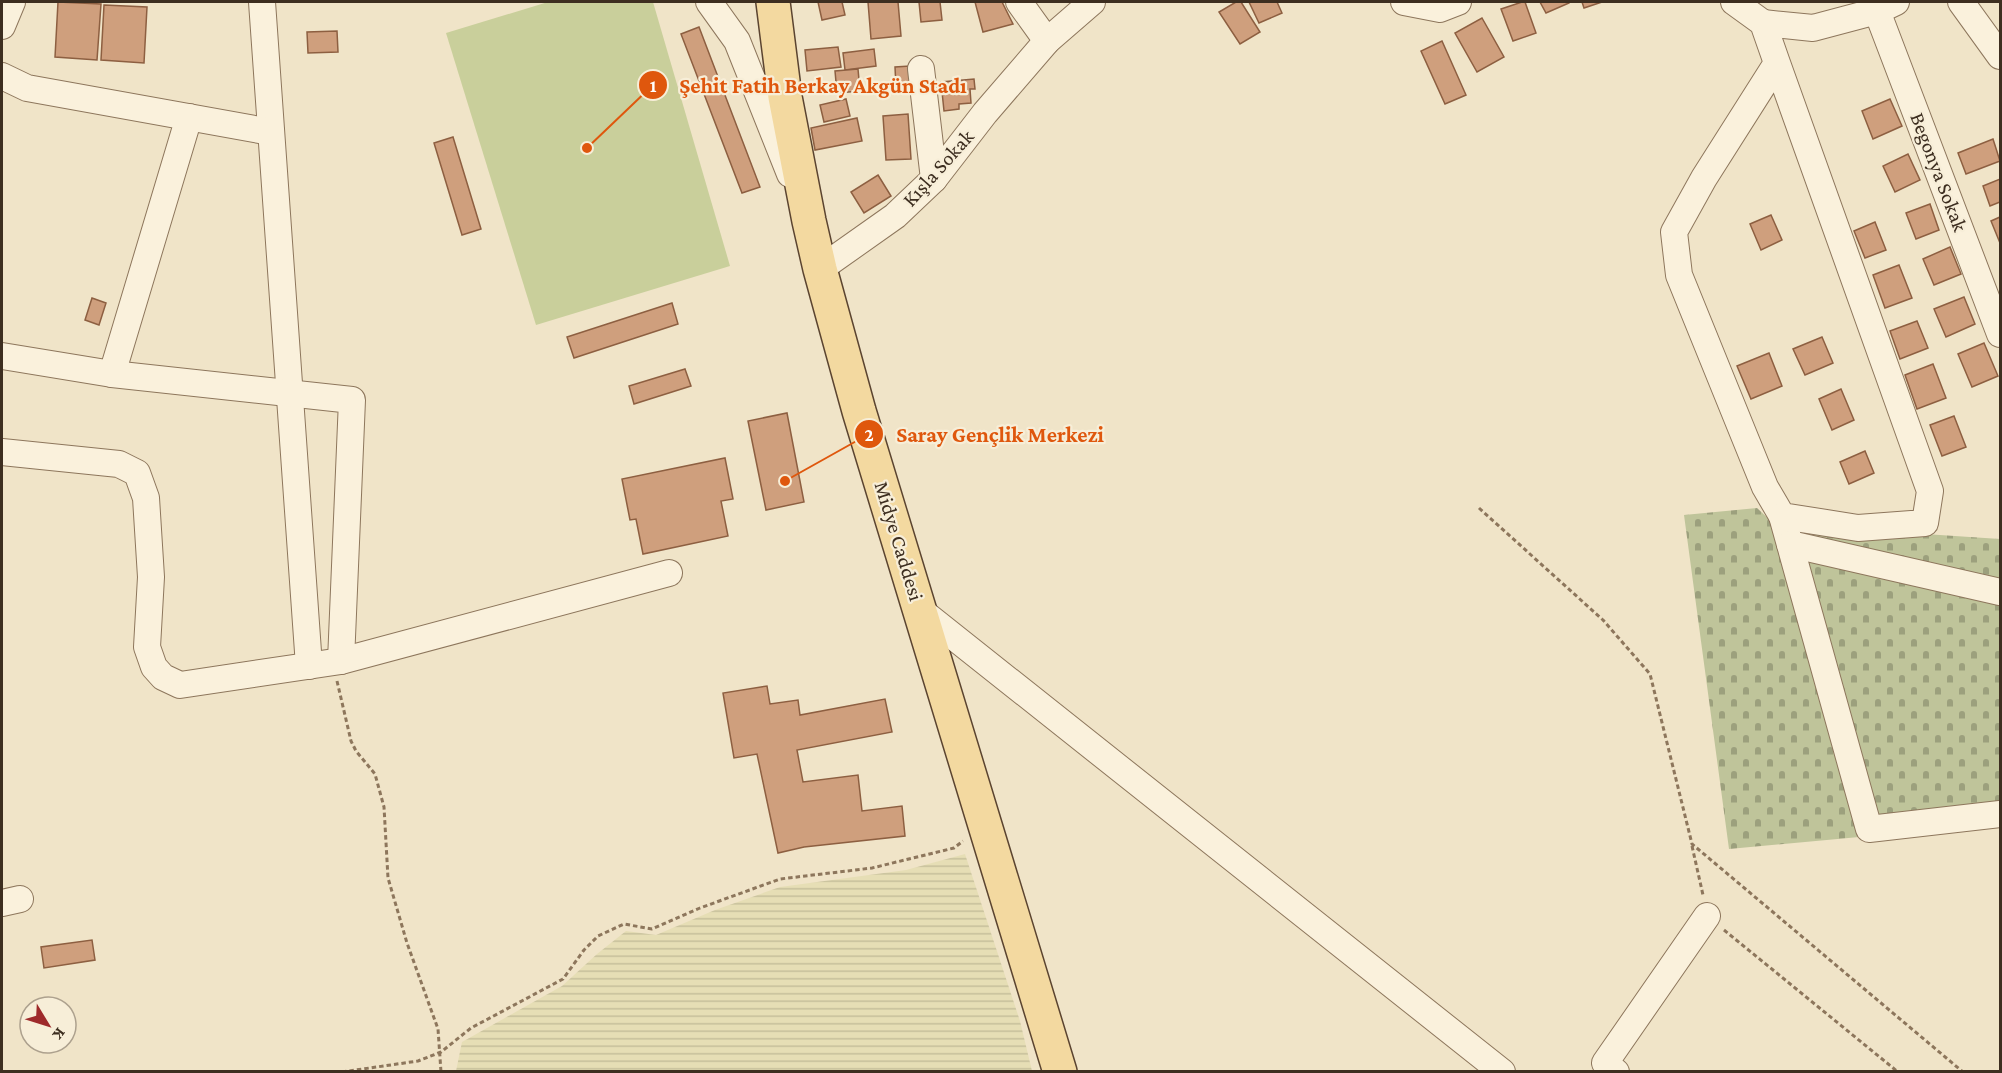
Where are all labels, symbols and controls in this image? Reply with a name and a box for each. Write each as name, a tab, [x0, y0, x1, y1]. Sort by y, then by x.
callout: Şehit Fatih Berkay Akgün Stadı	[638, 65, 979, 105]
text: Şehit Fatih Berkay Akgün Stadı	[679, 73, 967, 98]
text: 1	[650, 76, 657, 96]
street label: Begonya Sokak	[1905, 109, 1973, 235]
street label: Kışla Sokak	[897, 125, 979, 211]
callout: Saray Gençlik Merkezi	[854, 414, 1116, 454]
text: Saray Gençlik Merkezi	[896, 422, 1104, 447]
text: 2	[864, 425, 874, 445]
street label: Midye Caddesi	[869, 478, 929, 604]
north arrow	[18, 995, 78, 1055]
text: K	[49, 1025, 69, 1044]

